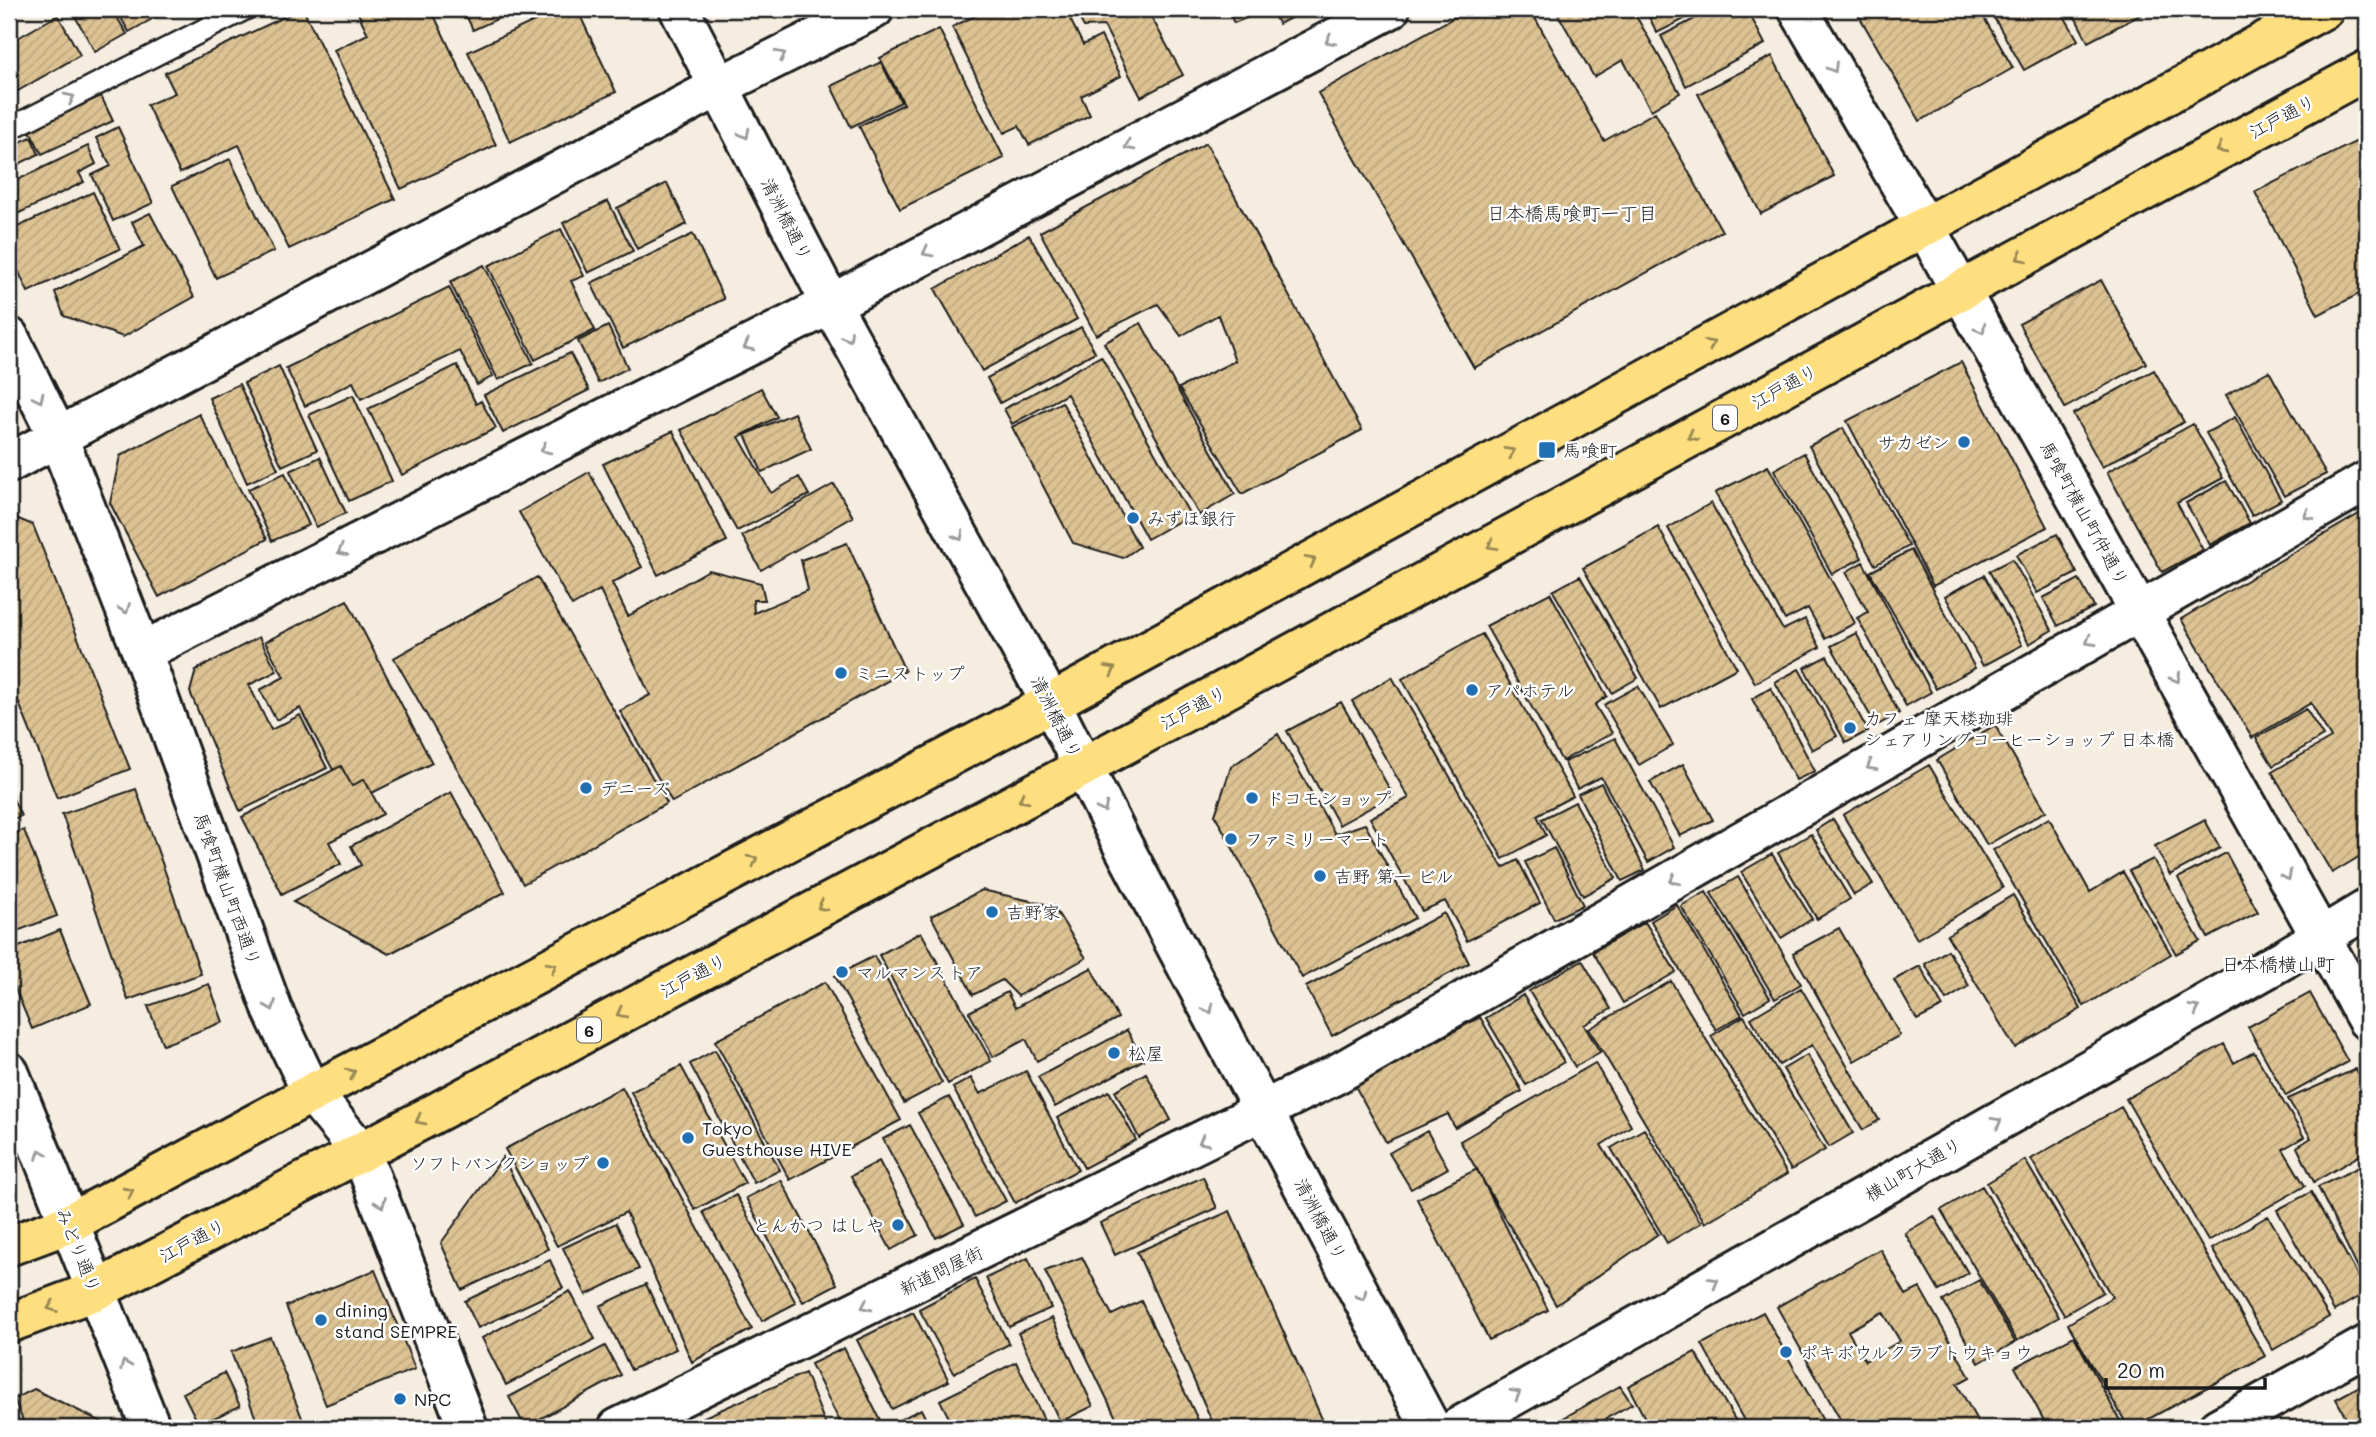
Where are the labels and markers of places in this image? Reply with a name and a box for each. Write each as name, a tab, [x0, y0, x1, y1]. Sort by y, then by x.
place label: サカゼン	[1878, 430, 1950, 454]
marker: サカゼン	[1956, 434, 1972, 450]
place label: 馬喰町	[1563, 438, 1617, 462]
marker: 馬喰町	[1537, 440, 1557, 460]
place label: みずほ銀行	[1147, 506, 1236, 530]
marker: みずほ銀行	[1125, 510, 1141, 526]
place label: ミニストップ	[855, 661, 965, 685]
marker: ミニストップ	[833, 665, 849, 681]
place label: アパホテル	[1486, 678, 1574, 702]
marker: アパホテル	[1464, 682, 1480, 698]
place label: カフェ 摩天楼珈琲 シェアリングコーヒーショップ 日本橋	[1864, 706, 2174, 751]
marker: カフェ 摩天楼珈琲 シェアリングコーヒーショップ 日本橋	[1842, 720, 1858, 736]
place label: デニーズ	[600, 776, 670, 800]
marker: デニーズ	[578, 780, 594, 796]
place label: ドコモショップ	[1266, 786, 1391, 810]
marker: ドコモショップ	[1244, 790, 1260, 806]
place label: ファミリーマート	[1245, 827, 1389, 851]
marker: ファミリーマート	[1223, 831, 1239, 847]
place label: 吉野 第一 ビル	[1334, 864, 1453, 888]
marker: 吉野 第一 ビル	[1312, 868, 1328, 884]
place label: 吉野家	[1006, 900, 1060, 924]
marker: 吉野家	[984, 904, 1000, 920]
place label: マルマンストア	[856, 960, 983, 984]
marker: マルマンストア	[834, 964, 850, 980]
place label: 松屋	[1128, 1041, 1164, 1065]
marker: 松屋	[1106, 1045, 1122, 1061]
place label: Tokyo Guesthouse HIVE	[702, 1116, 852, 1161]
marker: Tokyo Guesthouse HIVE	[680, 1130, 696, 1146]
place label: ソフトバンクショップ	[410, 1151, 589, 1175]
marker: ソフトバンクショップ	[595, 1155, 611, 1171]
place label: とんかつ はしや	[753, 1213, 884, 1237]
marker: とんかつ はしや	[890, 1217, 906, 1233]
place label: dining stand SEMPRE	[335, 1298, 458, 1343]
marker: dining stand SEMPRE	[313, 1312, 329, 1328]
place label: ポキボウルクラブトウキョウ	[1800, 1340, 2033, 1364]
marker: ポキボウルクラブトウキョウ	[1778, 1344, 1794, 1360]
place label: NPC	[414, 1387, 451, 1411]
marker: NPC	[392, 1391, 408, 1407]

